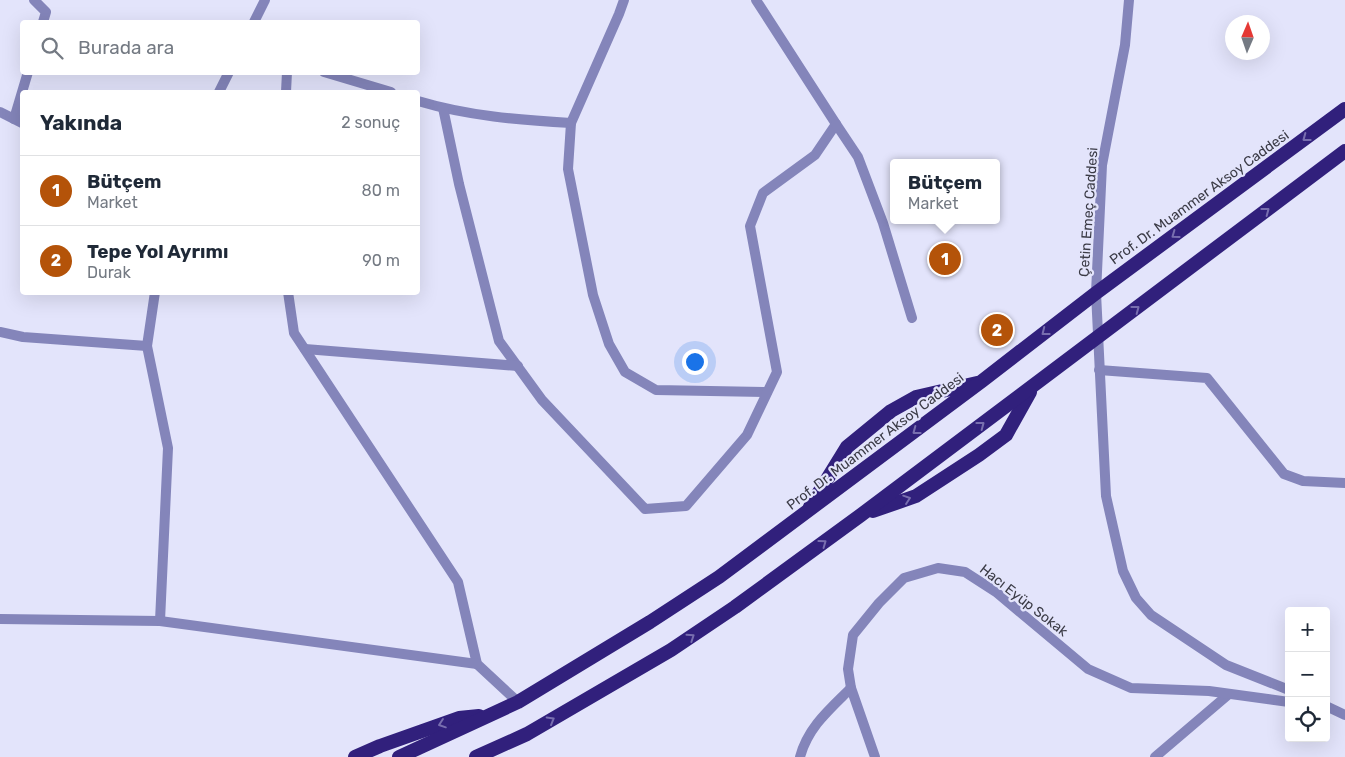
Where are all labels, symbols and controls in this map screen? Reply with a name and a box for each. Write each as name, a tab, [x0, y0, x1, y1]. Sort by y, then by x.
north arrow	[1225, 15, 1270, 60]
search box	[20, 20, 420, 75]
icon: search	[38, 34, 66, 62]
text: Burada ara	[78, 36, 174, 59]
text: Yakında	[40, 110, 122, 135]
text: 2 sonuç	[341, 113, 400, 132]
street label: Prof. Dr. Muammer Aksoy Caddesi	[1106, 127, 1292, 268]
one-way arrow	[1303, 133, 1312, 141]
street label: Çetin Emeç Caddesi	[1075, 147, 1102, 277]
popup	[890, 159, 1000, 224]
text: Bütçem	[87, 170, 161, 193]
text: Bütçem	[908, 171, 982, 194]
text: 1	[52, 181, 60, 200]
text: 80 m	[362, 181, 400, 200]
text: Market	[87, 193, 138, 212]
text: Market	[908, 194, 958, 213]
one-way arrow	[1260, 209, 1269, 217]
one-way arrow	[1171, 229, 1181, 238]
text: Tepe Yol Ayrımı	[87, 240, 228, 263]
pin: 1	[929, 240, 961, 278]
text: 2	[51, 251, 61, 270]
text: 90 m	[362, 251, 400, 270]
text: Durak	[87, 263, 131, 282]
one-way arrow	[1130, 306, 1140, 315]
pin: 2	[981, 311, 1013, 349]
one-way arrow	[1042, 327, 1051, 335]
your location	[682, 349, 708, 375]
street label: Prof. Dr. Muammer Aksoy Caddesi	[783, 369, 967, 514]
one-way arrow	[975, 422, 985, 431]
one-way arrow	[912, 425, 922, 434]
one-way arrow	[902, 495, 911, 505]
one-way arrow	[817, 540, 827, 549]
street label: Hacı Eyüp Sokak	[976, 561, 1072, 641]
map controls	[1285, 607, 1330, 742]
button: +	[1285, 607, 1330, 652]
one-way arrow	[685, 634, 694, 643]
button: −	[1285, 652, 1330, 697]
button: locate	[1285, 697, 1330, 742]
one-way arrow	[546, 717, 555, 727]
one-way arrow	[439, 718, 447, 728]

